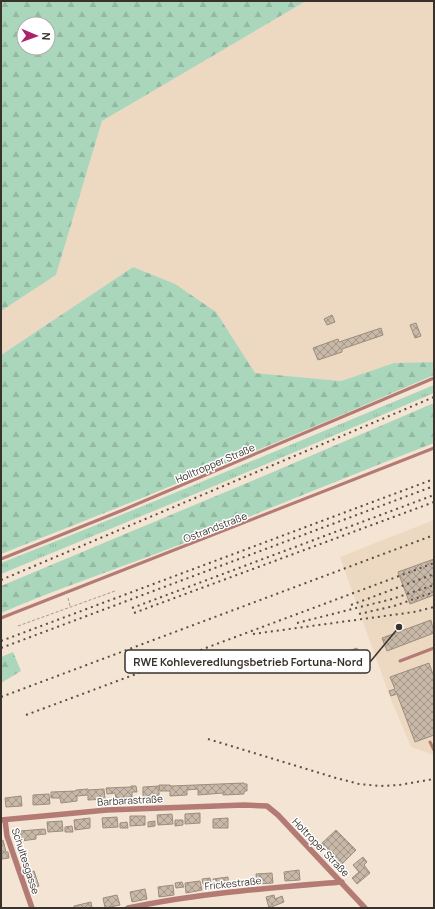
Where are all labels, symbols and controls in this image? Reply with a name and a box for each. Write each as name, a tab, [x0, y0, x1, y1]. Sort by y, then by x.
north arrow	[16, 16, 56, 56]
text: N	[39, 32, 54, 41]
street label: Holltropper Straße	[173, 440, 257, 486]
street label: Ostrandstraße	[181, 508, 249, 546]
callout: RWE Kohleveredlungsbetrieb Fortuna-Nord	[125, 650, 370, 673]
text: RWE Kohleveredlungsbetrieb Fortuna-Nord	[133, 654, 363, 669]
street label: Barbarastraße	[97, 791, 163, 809]
street label: Holtroper Straße	[289, 814, 353, 880]
street label: Schultesgasse	[9, 826, 43, 896]
street label: Frickestraße	[204, 873, 262, 893]

